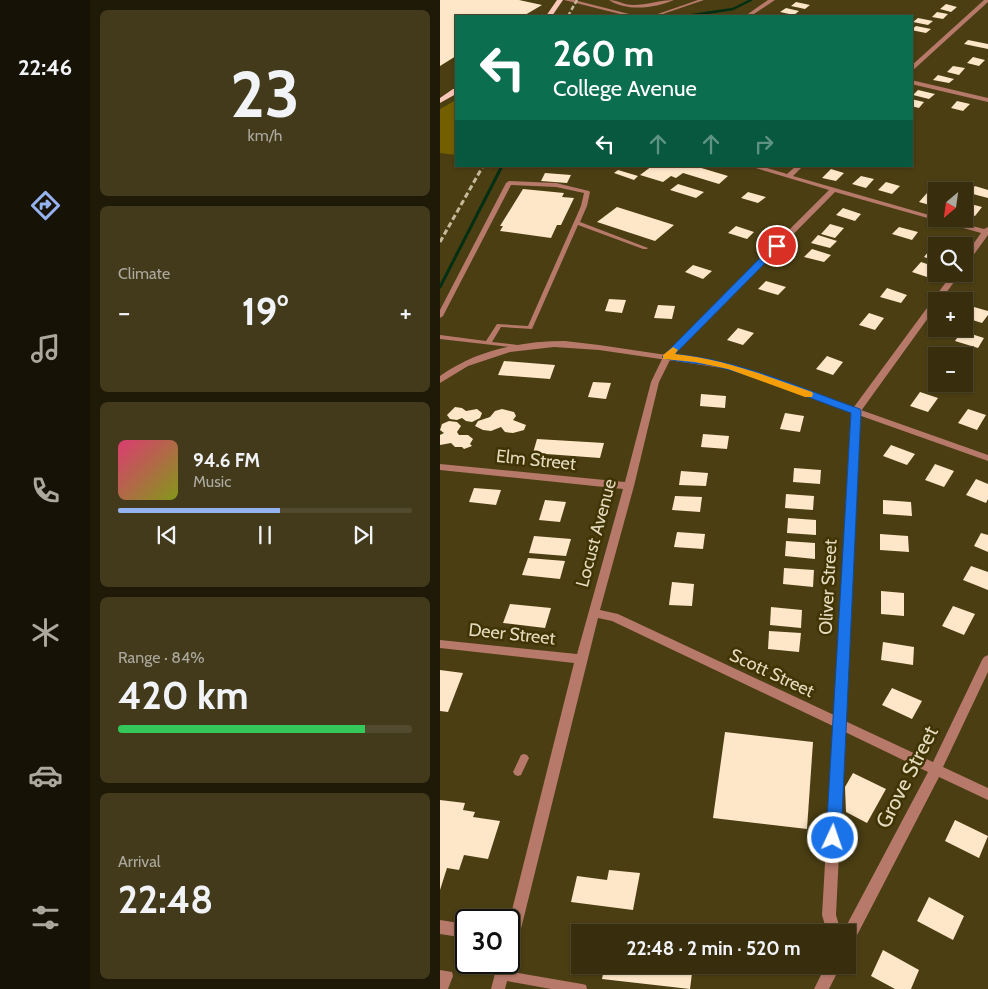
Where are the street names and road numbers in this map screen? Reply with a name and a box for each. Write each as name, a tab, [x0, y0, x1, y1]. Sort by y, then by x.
street label: Elm Street	[495, 445, 577, 475]
street label: Locust Avenue	[571, 477, 621, 589]
street label: Oliver Street	[815, 539, 841, 635]
street label: Deer Street	[467, 618, 557, 650]
street label: Scott Street	[726, 644, 818, 702]
street label: Grove Street	[870, 722, 943, 832]

